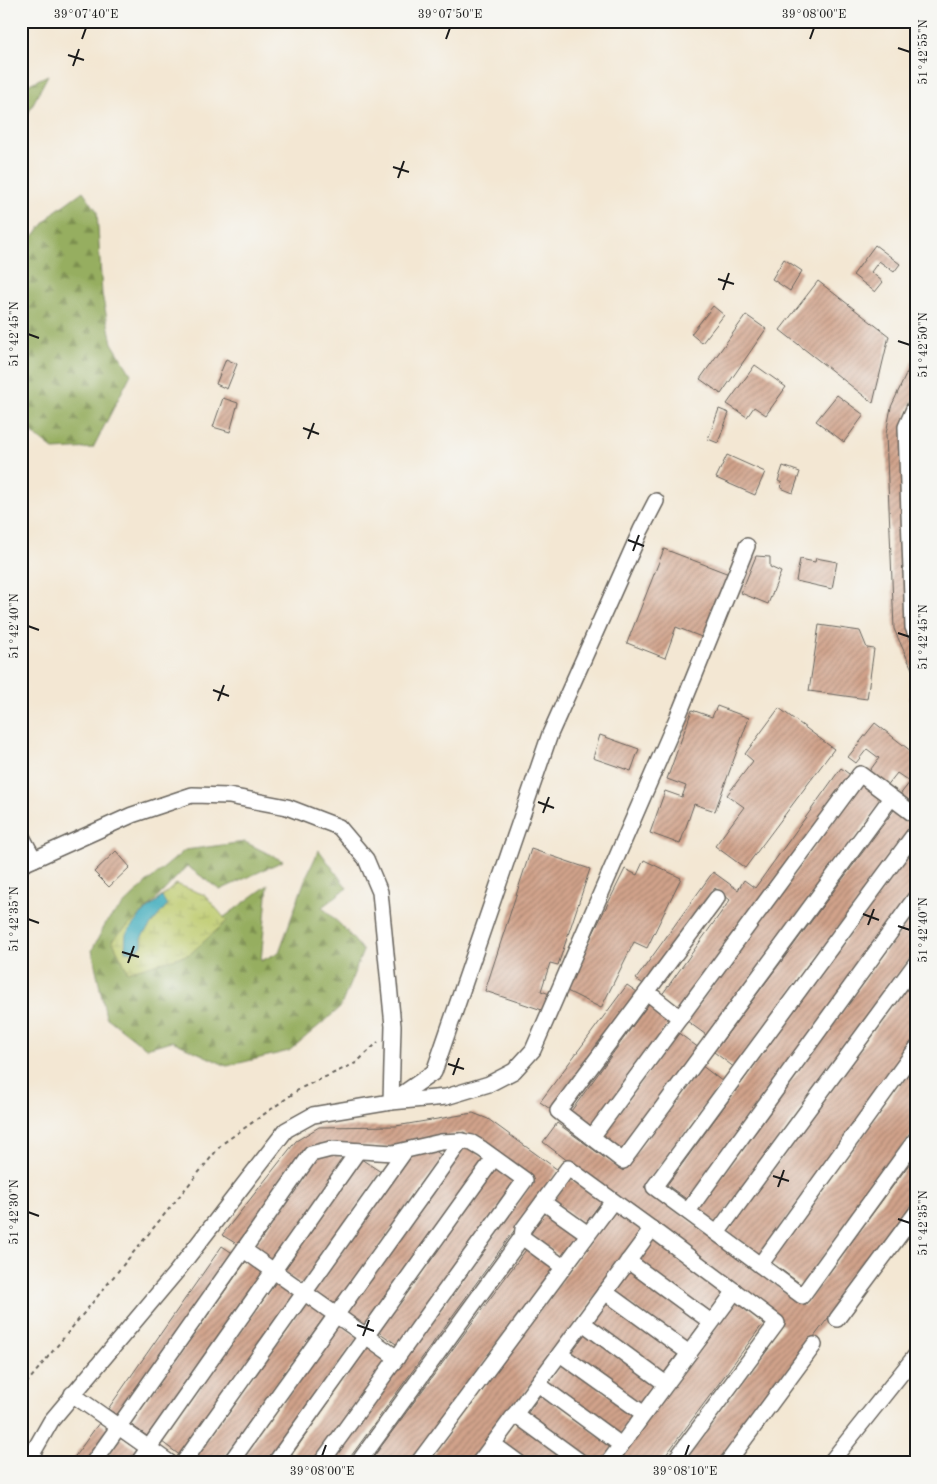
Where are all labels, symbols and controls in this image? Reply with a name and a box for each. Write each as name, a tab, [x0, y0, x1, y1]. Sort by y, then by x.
text: 39°07'50"E	[418, 8, 482, 21]
text: 39°07'40"E	[54, 9, 118, 21]
text: 39°08'00"E	[782, 9, 846, 21]
text: 51°42'55"N	[917, 19, 930, 85]
text: 51°42'45"N	[8, 301, 21, 367]
text: 51°42'50"N	[917, 312, 930, 378]
text: 51°42'40"N	[8, 593, 21, 659]
text: 51°42'45"N	[917, 604, 930, 670]
text: 51°42'35"N	[8, 886, 21, 952]
text: 51°42'40"N	[917, 897, 930, 963]
text: 51°42'30"N	[8, 1179, 21, 1245]
text: 51°42'35"N	[917, 1190, 930, 1256]
text: 39°08'00"E	[290, 1466, 354, 1478]
text: 39°08'10"E	[653, 1466, 717, 1478]

